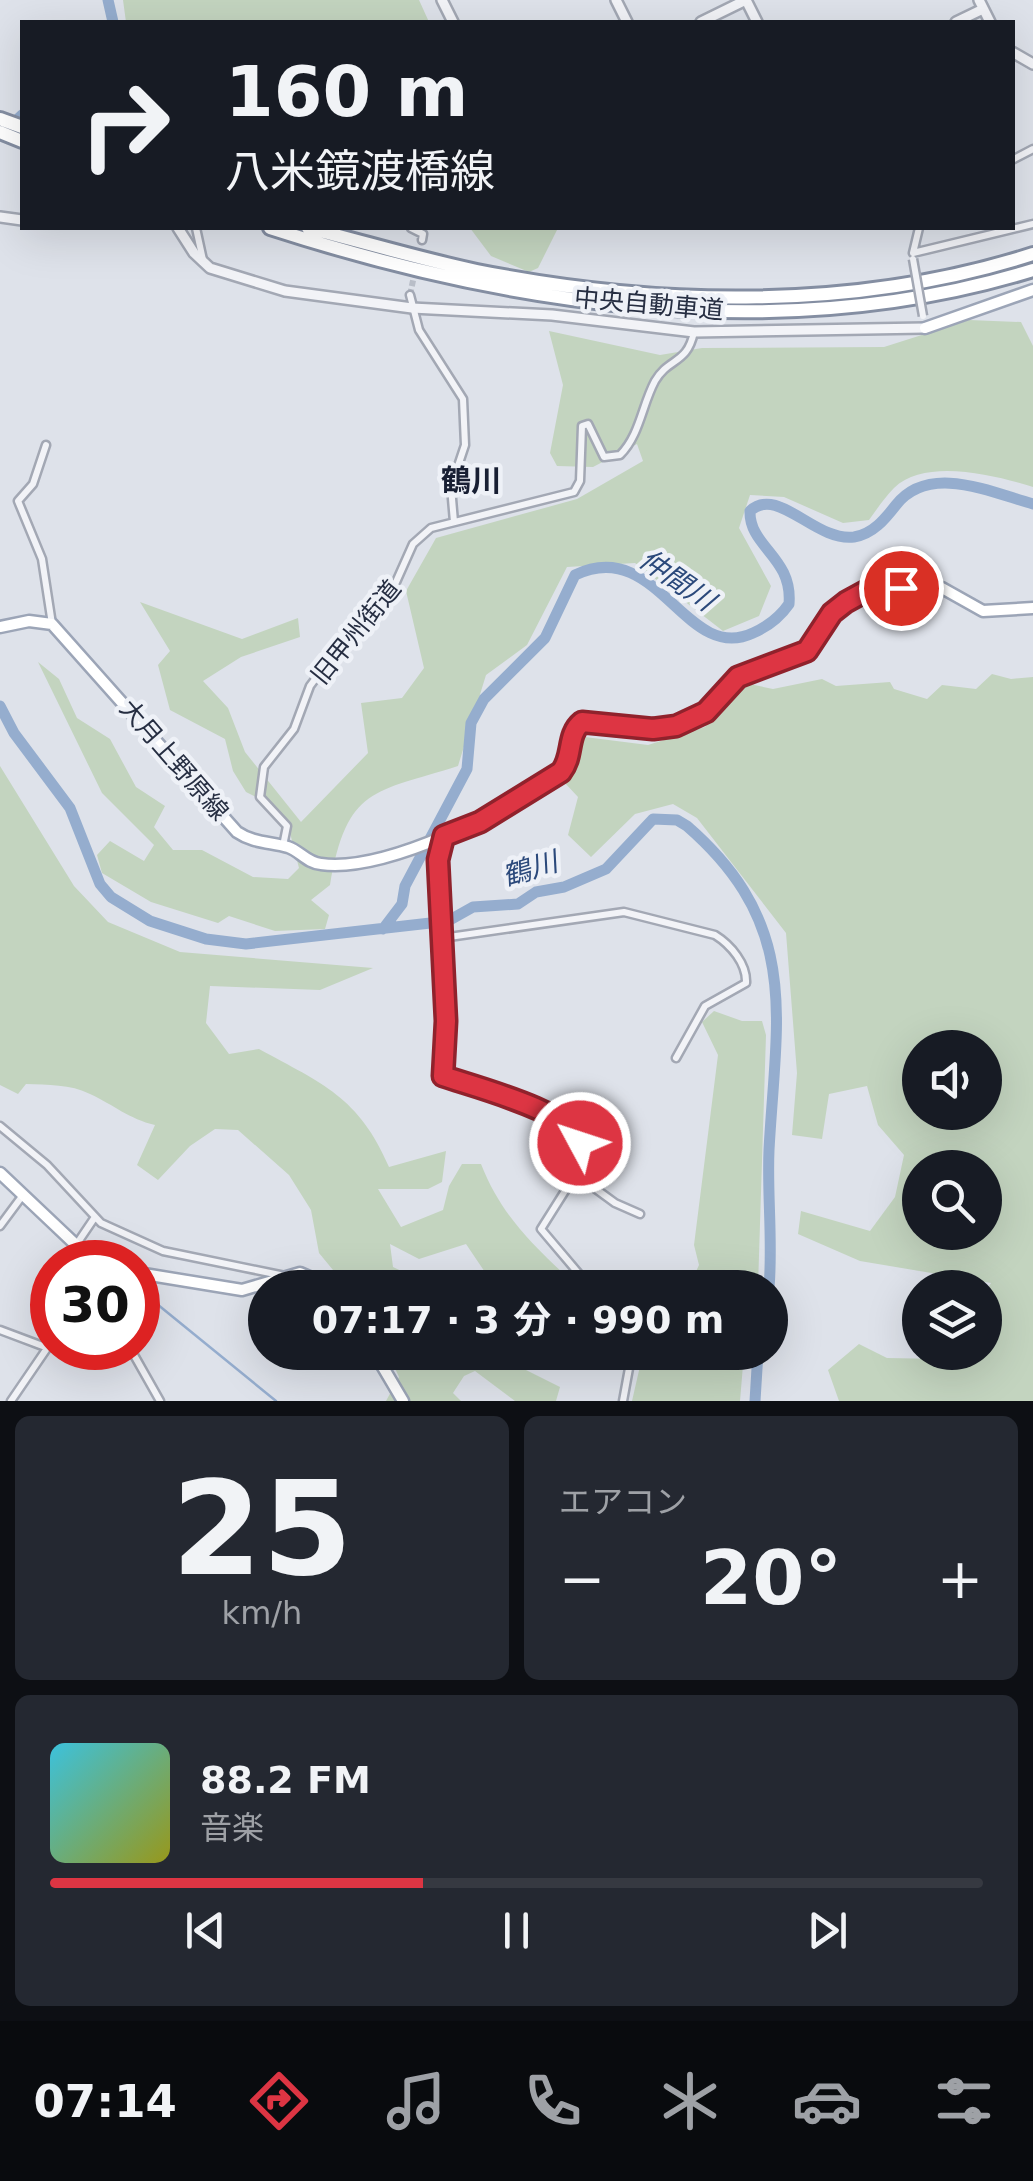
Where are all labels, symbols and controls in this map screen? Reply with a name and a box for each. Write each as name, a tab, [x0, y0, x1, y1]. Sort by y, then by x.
text: 160 m	[225, 51, 468, 133]
icon: right	[60, 60, 190, 190]
text: 八米鏡渡橋線	[225, 145, 495, 198]
street label: 中央自動車道	[573, 283, 725, 325]
district label: 鶴川	[441, 463, 501, 498]
water label: 仲間川	[633, 542, 723, 619]
pin	[859, 546, 944, 631]
icon: arrive	[874, 561, 929, 616]
street label: 旧甲州街道	[305, 574, 407, 690]
street label: 大月上野原線	[114, 694, 234, 826]
water label: 鶴川	[498, 844, 564, 893]
map controls	[902, 1030, 1002, 1370]
button: sound	[902, 1030, 1002, 1130]
position arrow	[528, 1091, 632, 1195]
button: search	[902, 1150, 1002, 1250]
speed limit sign: 30	[30, 1240, 160, 1370]
button: layers	[902, 1270, 1002, 1370]
text: 07:17 · 3 分 · 990 m	[312, 1298, 724, 1342]
text: 25	[172, 1453, 352, 1605]
text: エアコン	[559, 1483, 687, 1521]
text: 20°	[700, 1534, 842, 1622]
text: −	[559, 1547, 605, 1611]
text: +	[937, 1547, 983, 1611]
text: km/h	[222, 1594, 302, 1632]
text: 88.2 FM	[200, 1758, 371, 1802]
text: 音楽	[200, 1809, 264, 1847]
icon: previous	[178, 1903, 233, 1958]
icon: pause	[489, 1903, 544, 1958]
icon: next	[800, 1903, 855, 1958]
icon: directions	[244, 2066, 314, 2136]
icon: music	[381, 2066, 451, 2136]
icon: phone	[518, 2066, 588, 2136]
icon: climate	[655, 2066, 725, 2136]
icon: car	[792, 2066, 862, 2136]
icon: filters	[929, 2066, 999, 2136]
text: 07:14	[34, 2075, 177, 2128]

